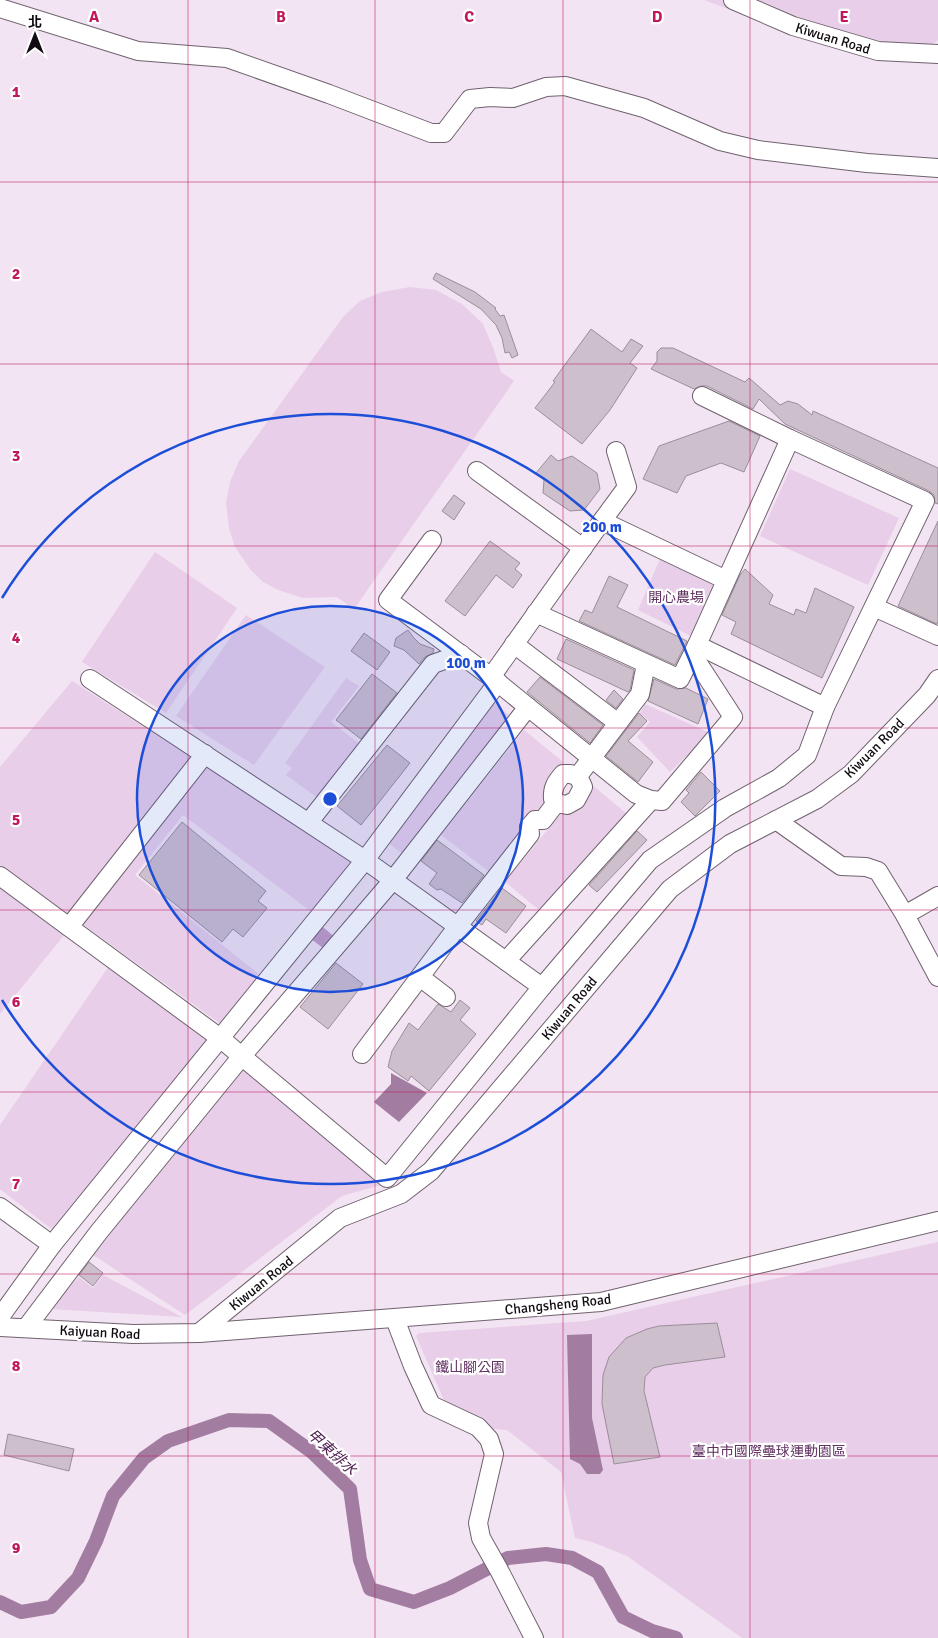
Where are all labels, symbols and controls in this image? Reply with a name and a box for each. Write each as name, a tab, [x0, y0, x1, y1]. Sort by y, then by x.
text: A	[89, 7, 100, 27]
text: B	[276, 7, 286, 27]
text: C	[464, 7, 474, 27]
text: D	[652, 7, 663, 27]
text: E	[839, 7, 849, 27]
north arrow	[10, 10, 60, 60]
text: 北	[28, 14, 42, 31]
street label: Kiwuan Road	[793, 19, 872, 58]
text: 1	[12, 82, 21, 102]
text: 2	[12, 264, 20, 284]
text: 3	[12, 446, 20, 466]
text: 200 m	[582, 518, 622, 536]
park label: 開心農場	[648, 589, 704, 606]
text: 4	[12, 628, 21, 648]
text: 100 m	[446, 654, 486, 672]
street label: Kiwuan Road	[841, 715, 908, 782]
centre of rings	[321, 790, 339, 808]
text: 5	[12, 810, 20, 830]
street label: Kiwuan Road	[538, 973, 601, 1043]
text: 6	[12, 992, 21, 1012]
text: 7	[12, 1174, 21, 1194]
street label: Kiwuan Road	[226, 1252, 297, 1314]
street label: Changsheng Road	[504, 1290, 612, 1319]
street label: Kaiyuan Road	[59, 1322, 141, 1343]
text: 8	[12, 1356, 21, 1376]
park label: 鐵山腳公園	[435, 1359, 505, 1376]
water label: 甲東排水	[304, 1425, 361, 1479]
park label: 臺中市國際壘球運動園區	[692, 1443, 846, 1460]
text: 9	[12, 1538, 21, 1558]

